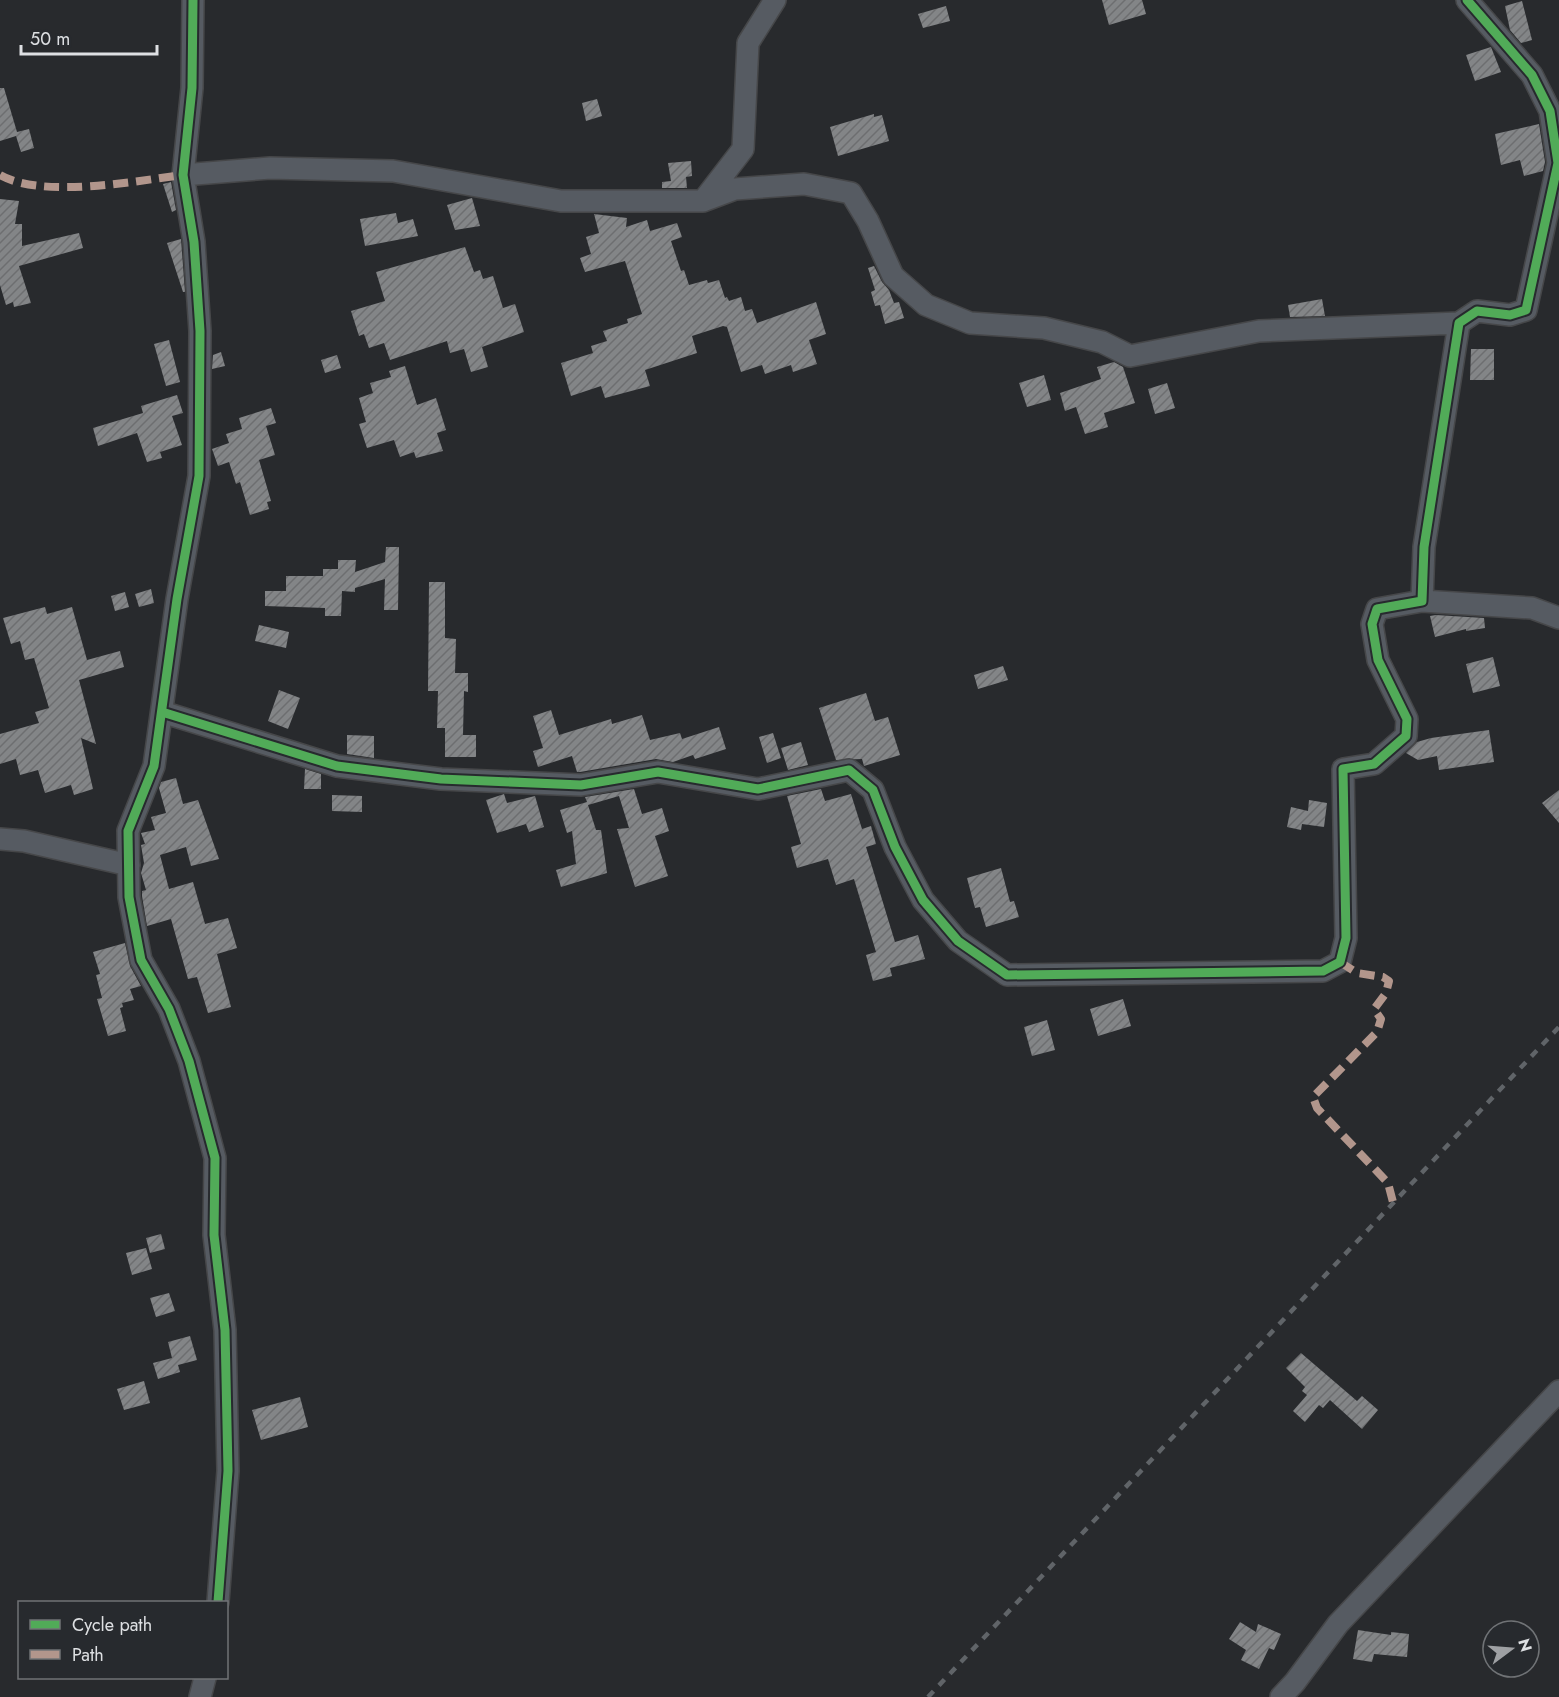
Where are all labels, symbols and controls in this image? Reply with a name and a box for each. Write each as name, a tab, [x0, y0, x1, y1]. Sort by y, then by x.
scale bar	[21, 18, 158, 56]
text: 50 m	[30, 26, 70, 52]
legend	[18, 1601, 228, 1679]
text: Cycle path	[72, 1612, 152, 1638]
north arrow	[1481, 1619, 1541, 1679]
text: N	[1512, 1636, 1538, 1654]
text: Path	[72, 1642, 104, 1668]

